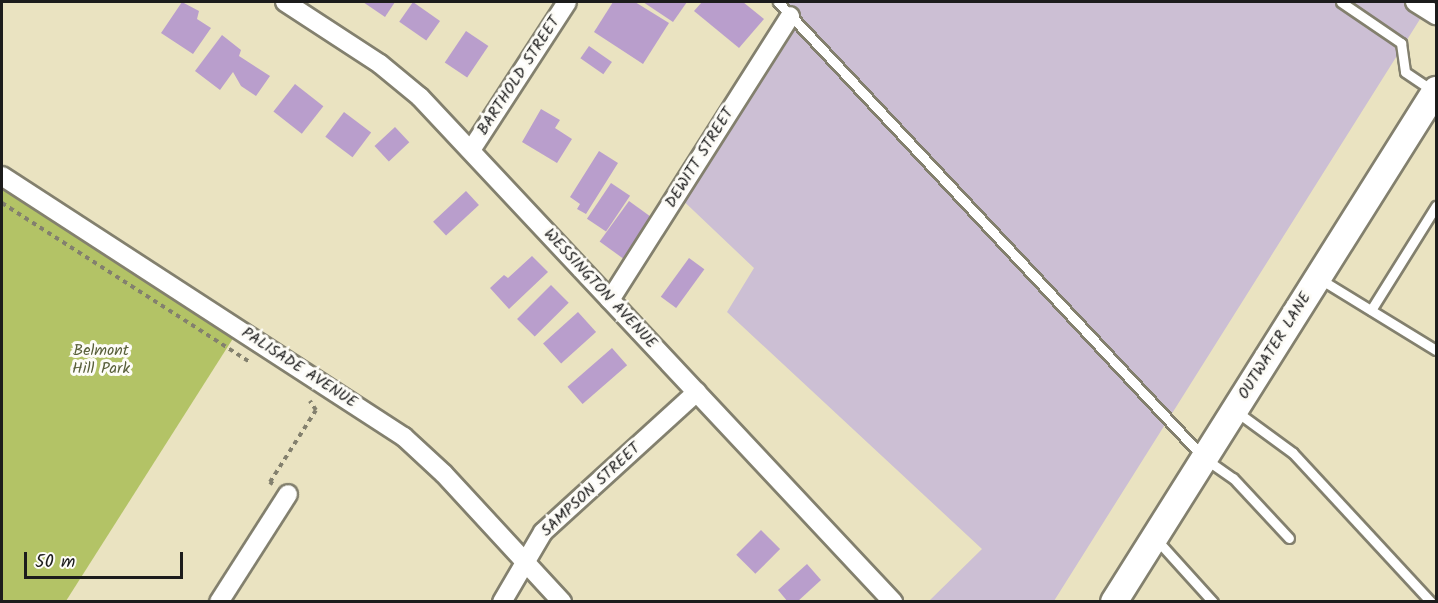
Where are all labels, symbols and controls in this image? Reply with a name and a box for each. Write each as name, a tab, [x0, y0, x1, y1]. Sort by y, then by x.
street label: BARTHOLD STREET	[474, 13, 564, 139]
street label: DEWITT STREET	[662, 104, 738, 212]
street label: WESSINGTON AVENUE	[539, 225, 661, 353]
street label: OUTWATER LANE	[1234, 289, 1316, 403]
street label: PALISADE AVENUE	[238, 324, 360, 412]
park label: Belmont Hill Park	[72, 341, 130, 379]
street label: SAMPSON STREET	[537, 439, 645, 541]
scale bar	[27, 540, 186, 578]
text: 50 m	[35, 548, 75, 577]

